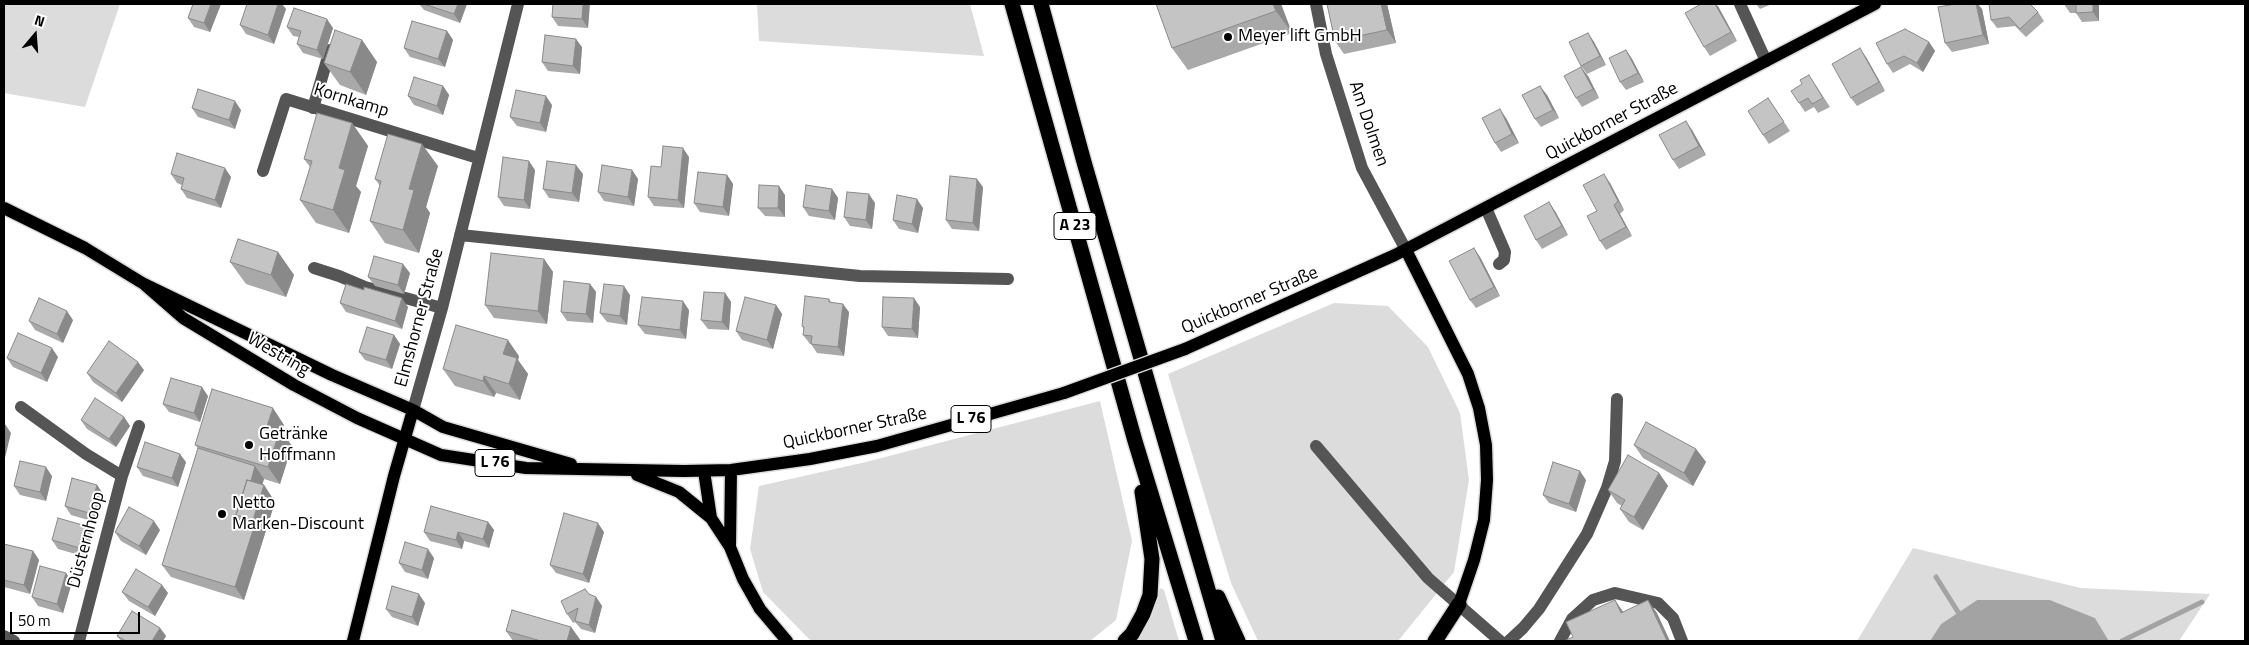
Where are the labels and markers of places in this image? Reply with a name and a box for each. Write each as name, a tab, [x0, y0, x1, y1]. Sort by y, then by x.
place label: Meyer lift GmbH	[1238, 26, 1362, 48]
marker: Meyer lift GmbH	[1222, 31, 1234, 43]
place label: Getränke Hoffmann	[259, 424, 336, 466]
marker: Getränke Hoffmann	[243, 439, 255, 451]
place label: Netto Marken-Discount	[232, 493, 364, 536]
marker: Netto Marken-Discount	[216, 508, 228, 520]

